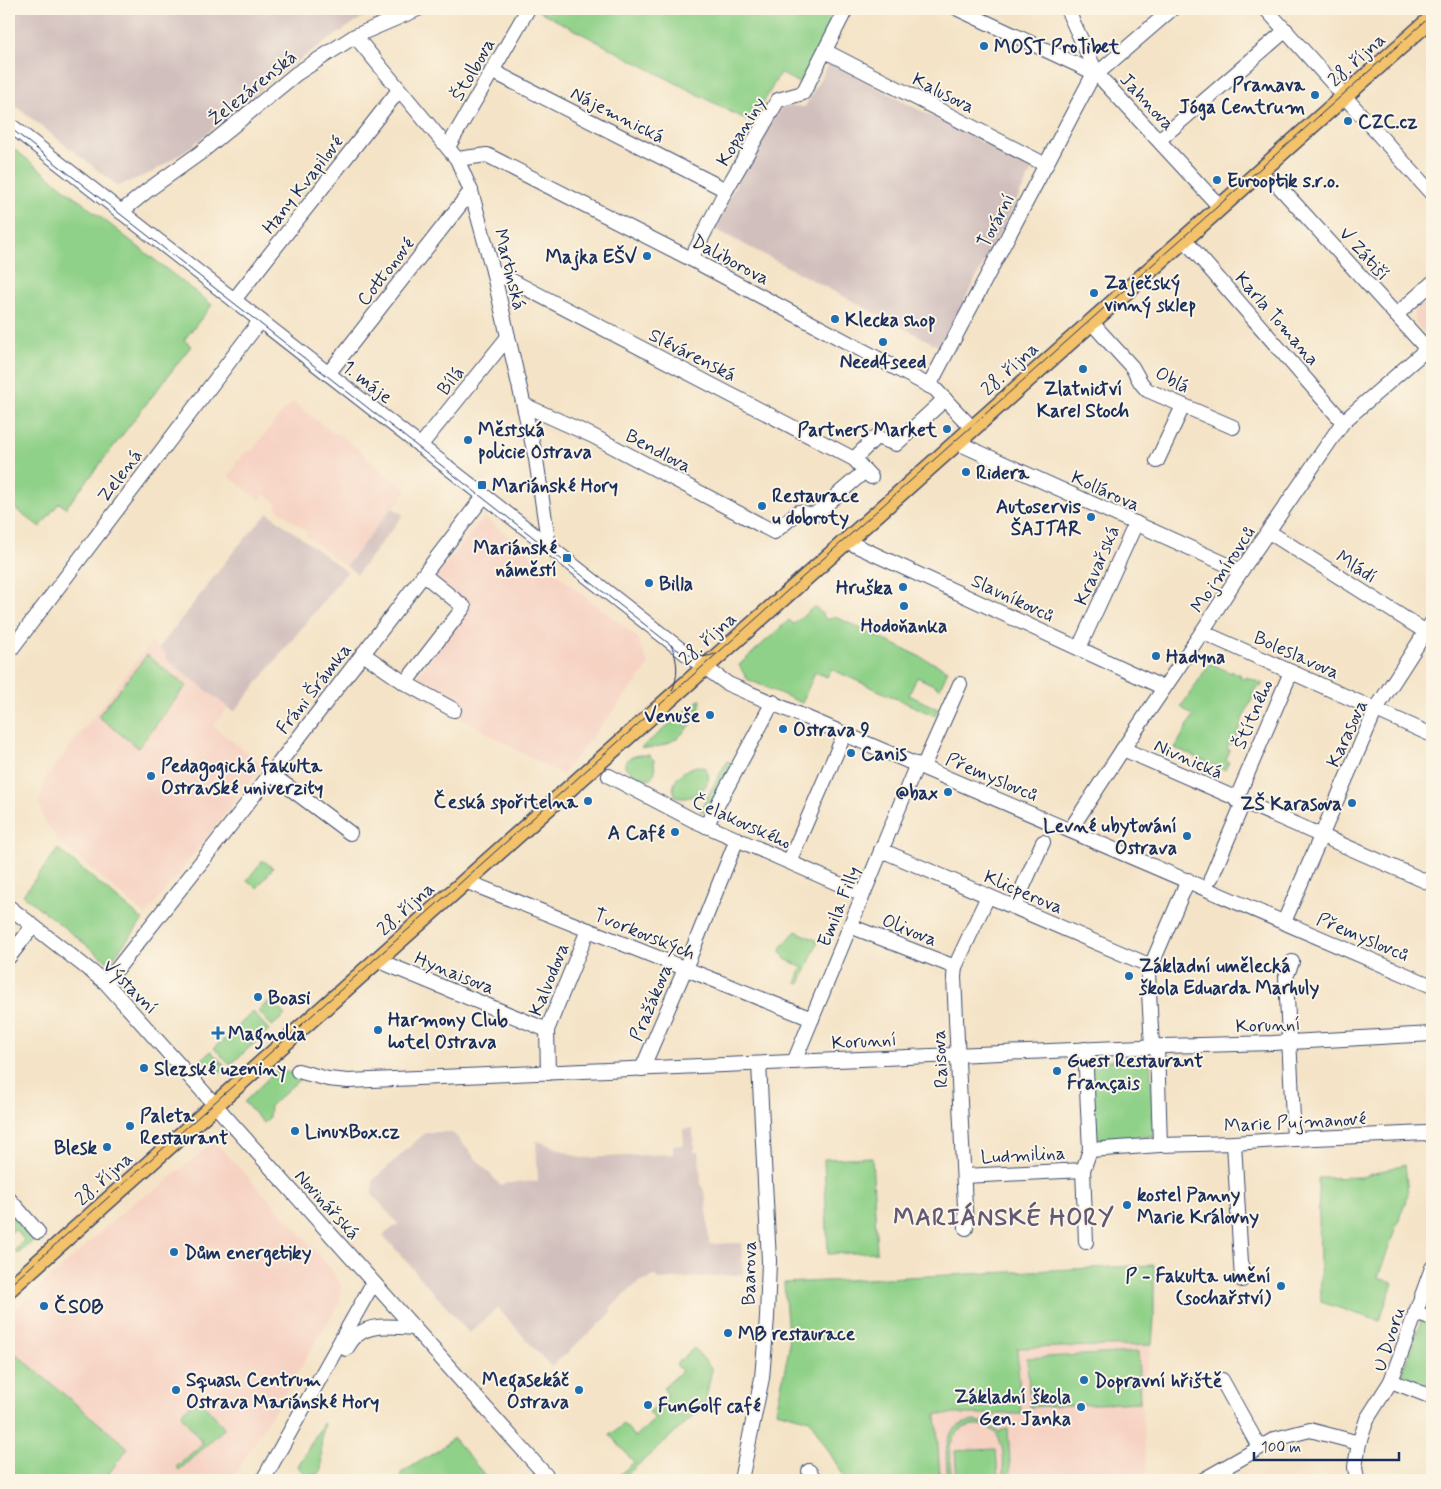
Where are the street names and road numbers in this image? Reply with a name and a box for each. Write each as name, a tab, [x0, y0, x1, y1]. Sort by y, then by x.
street label: 28. října	[1323, 28, 1391, 93]
street label: Štolbova	[445, 34, 501, 106]
street label: Železárenská	[204, 45, 302, 132]
street label: Kalusova	[908, 67, 979, 120]
street label: Jahnova	[1114, 68, 1180, 136]
street label: Nájemnická	[566, 81, 669, 150]
street label: Kopaniny	[711, 92, 772, 171]
street label: Hany Kvapilové	[257, 130, 350, 239]
street label: Tovární	[972, 189, 1021, 252]
street label: V Zátiší	[1333, 222, 1395, 286]
street label: Martinská	[487, 226, 532, 313]
street label: Daliborova	[687, 229, 774, 291]
street label: Cottonové	[352, 233, 421, 311]
street label: Karla Tomana	[1229, 267, 1325, 371]
street label: Slévárenská	[644, 323, 740, 388]
street label: 28. října	[976, 337, 1044, 402]
street label: 1. máje	[337, 355, 397, 410]
street label: Bílá	[432, 361, 471, 401]
street label: Oblá	[1151, 361, 1194, 400]
street label: Bendlova	[621, 424, 696, 479]
street label: Zelená	[92, 444, 148, 508]
street label: Kollárova	[1067, 465, 1144, 518]
street label: Kravařská	[1069, 522, 1126, 609]
street label: Mojmírovců	[1185, 522, 1262, 619]
street label: Mládí	[1331, 545, 1382, 590]
street label: Slavníkovců	[967, 568, 1058, 628]
street label: 28. října	[674, 607, 742, 672]
street label: Boleslavova	[1250, 625, 1343, 685]
street label: Fráni Šrámka	[271, 638, 358, 740]
street label: Štítného	[1228, 676, 1279, 753]
street label: Karasova	[1321, 696, 1374, 771]
street label: Nivnická	[1150, 733, 1227, 786]
street label: Přemyslovců	[942, 747, 1041, 808]
street label: Čelakovského	[688, 788, 796, 856]
street label: Emila Filly	[812, 863, 867, 951]
street label: Klicperova	[980, 865, 1067, 920]
street label: 28. října	[372, 877, 440, 942]
street label: Tvorkovských	[590, 903, 699, 967]
street label: Přemyslovců	[1313, 907, 1412, 968]
street label: Olivova	[878, 908, 941, 953]
street label: Kalvodova	[523, 939, 575, 1020]
street label: Hynaisova	[411, 946, 498, 1001]
street label: Výstavní	[96, 954, 163, 1021]
street label: Pražákova	[624, 960, 679, 1045]
street label: Korunní	[1235, 1012, 1301, 1039]
street label: Korunní	[831, 1027, 897, 1056]
street label: Raisova	[926, 1029, 955, 1089]
street label: Marie Pujmanové	[1223, 1106, 1367, 1140]
street label: Ludmilina	[980, 1141, 1066, 1170]
street label: 28. října	[70, 1147, 138, 1212]
street label: Novinářská	[289, 1164, 365, 1246]
street label: Baarova	[736, 1240, 763, 1306]
street label: U Dvoru	[1367, 1304, 1412, 1375]

